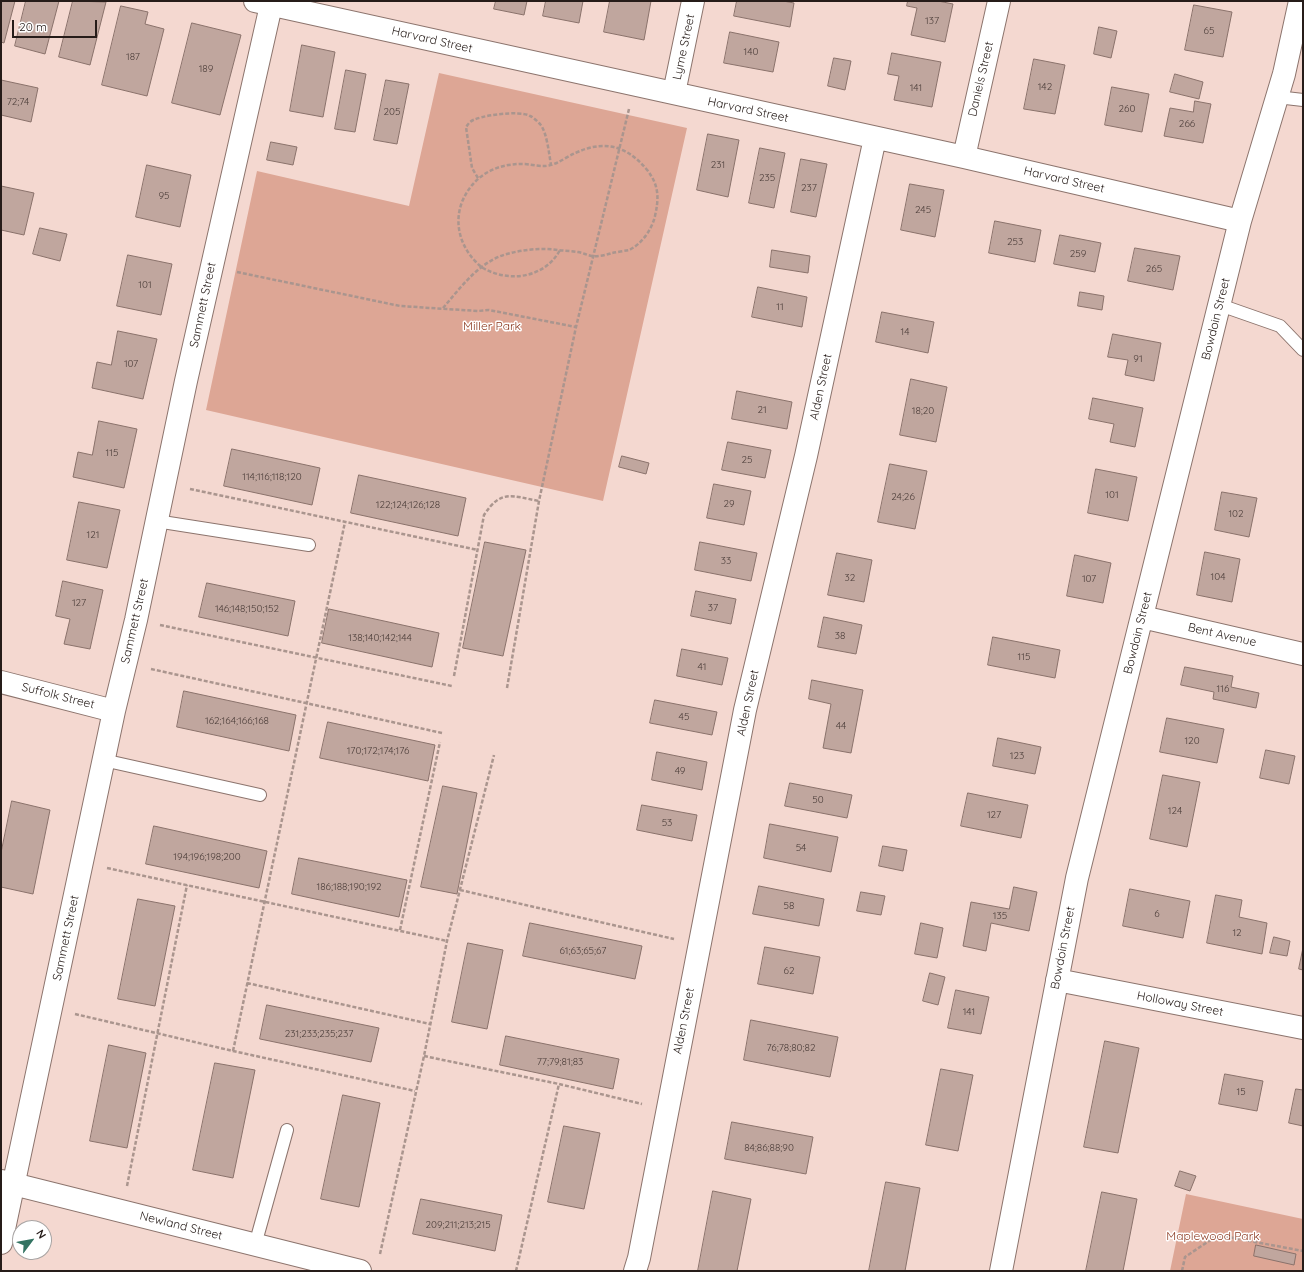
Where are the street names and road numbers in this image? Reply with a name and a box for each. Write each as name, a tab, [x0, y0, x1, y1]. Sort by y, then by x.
street label: Lyme Street	[670, 13, 698, 81]
street label: Harvard Street	[390, 24, 474, 56]
street label: Daniels Street	[965, 40, 997, 118]
street label: Harvard Street	[706, 94, 790, 126]
street label: Harvard Street	[1022, 164, 1106, 196]
street label: Sammett Street	[187, 261, 219, 349]
street label: Bowdoin Street	[1199, 276, 1233, 362]
street label: Alden Street	[807, 353, 835, 421]
street label: Sammett Street	[118, 577, 152, 665]
street label: Bowdoin Street	[1121, 590, 1155, 676]
street label: Bent Avenue	[1186, 620, 1258, 650]
street label: Alden Street	[734, 669, 762, 737]
street label: Suffolk Street	[20, 680, 96, 712]
street label: Sammett Street	[50, 894, 82, 982]
street label: Bowdoin Street	[1048, 905, 1078, 991]
street label: Alden Street	[670, 987, 698, 1055]
street label: Holloway Street	[1136, 989, 1224, 1019]
street label: Newland Street	[138, 1209, 224, 1243]

